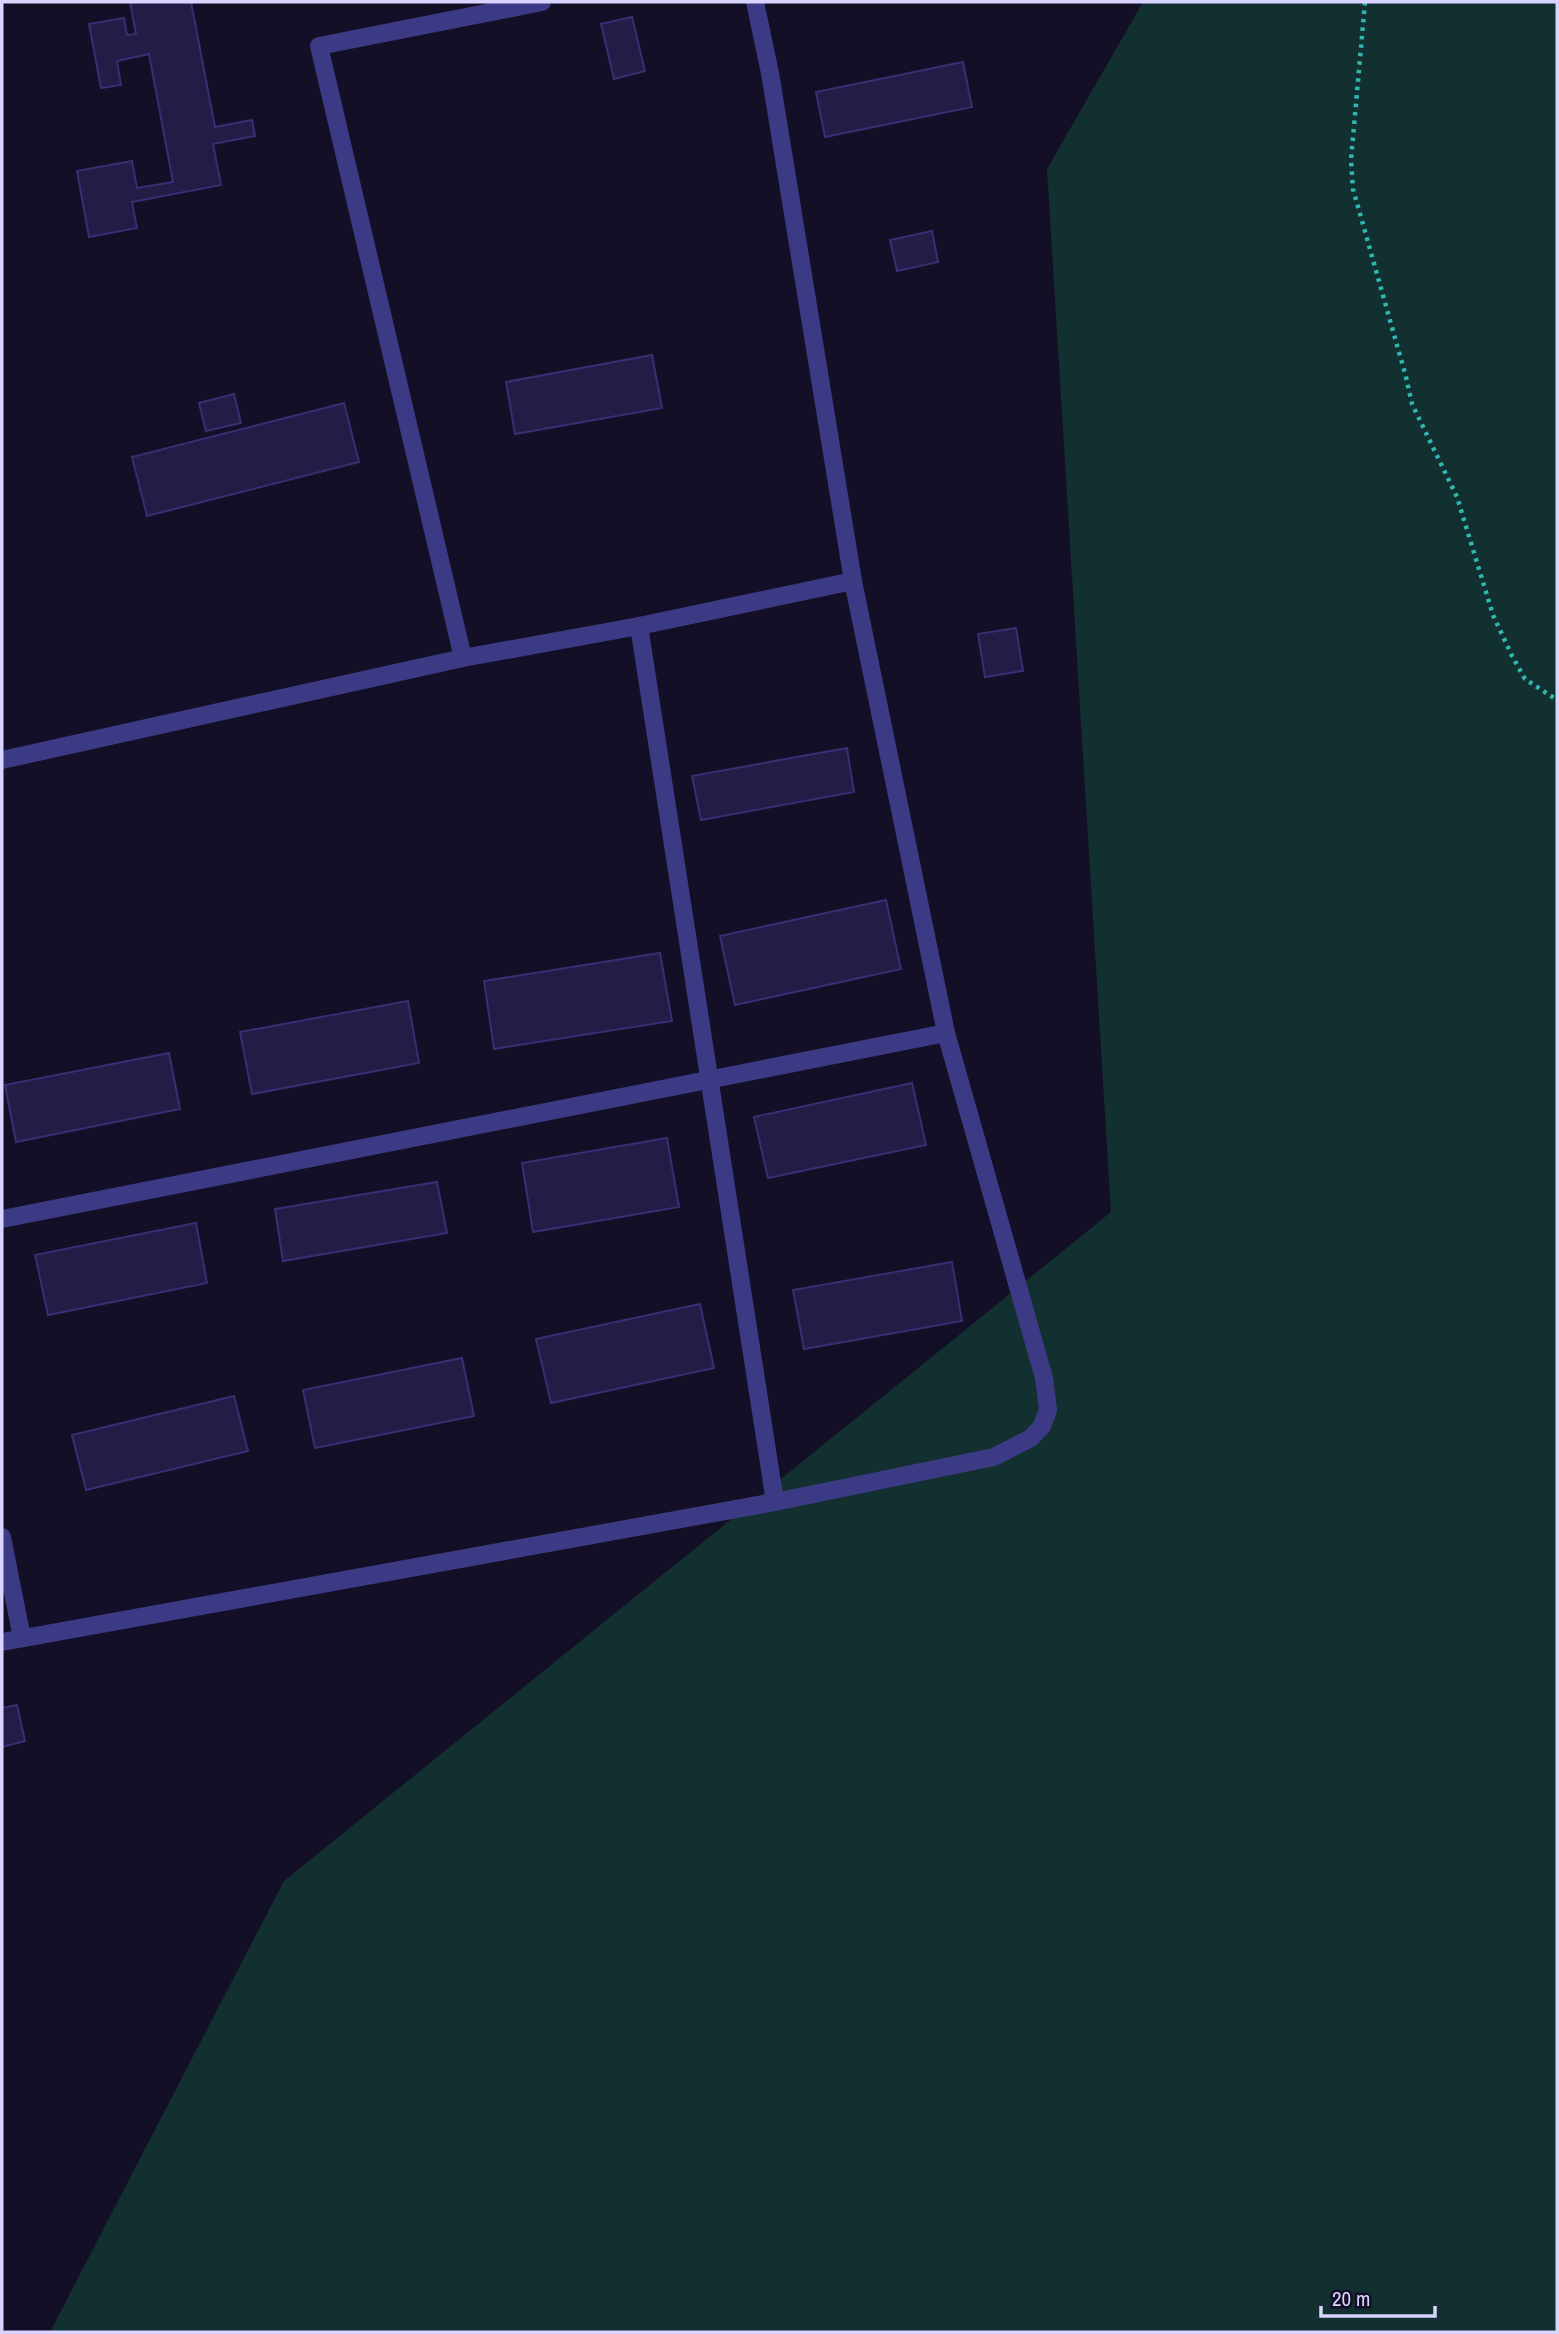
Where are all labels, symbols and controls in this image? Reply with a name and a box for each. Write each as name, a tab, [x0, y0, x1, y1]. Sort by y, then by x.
scale bar	[1321, 2274, 1435, 2318]
text: 20 m	[1332, 2284, 1370, 2313]

